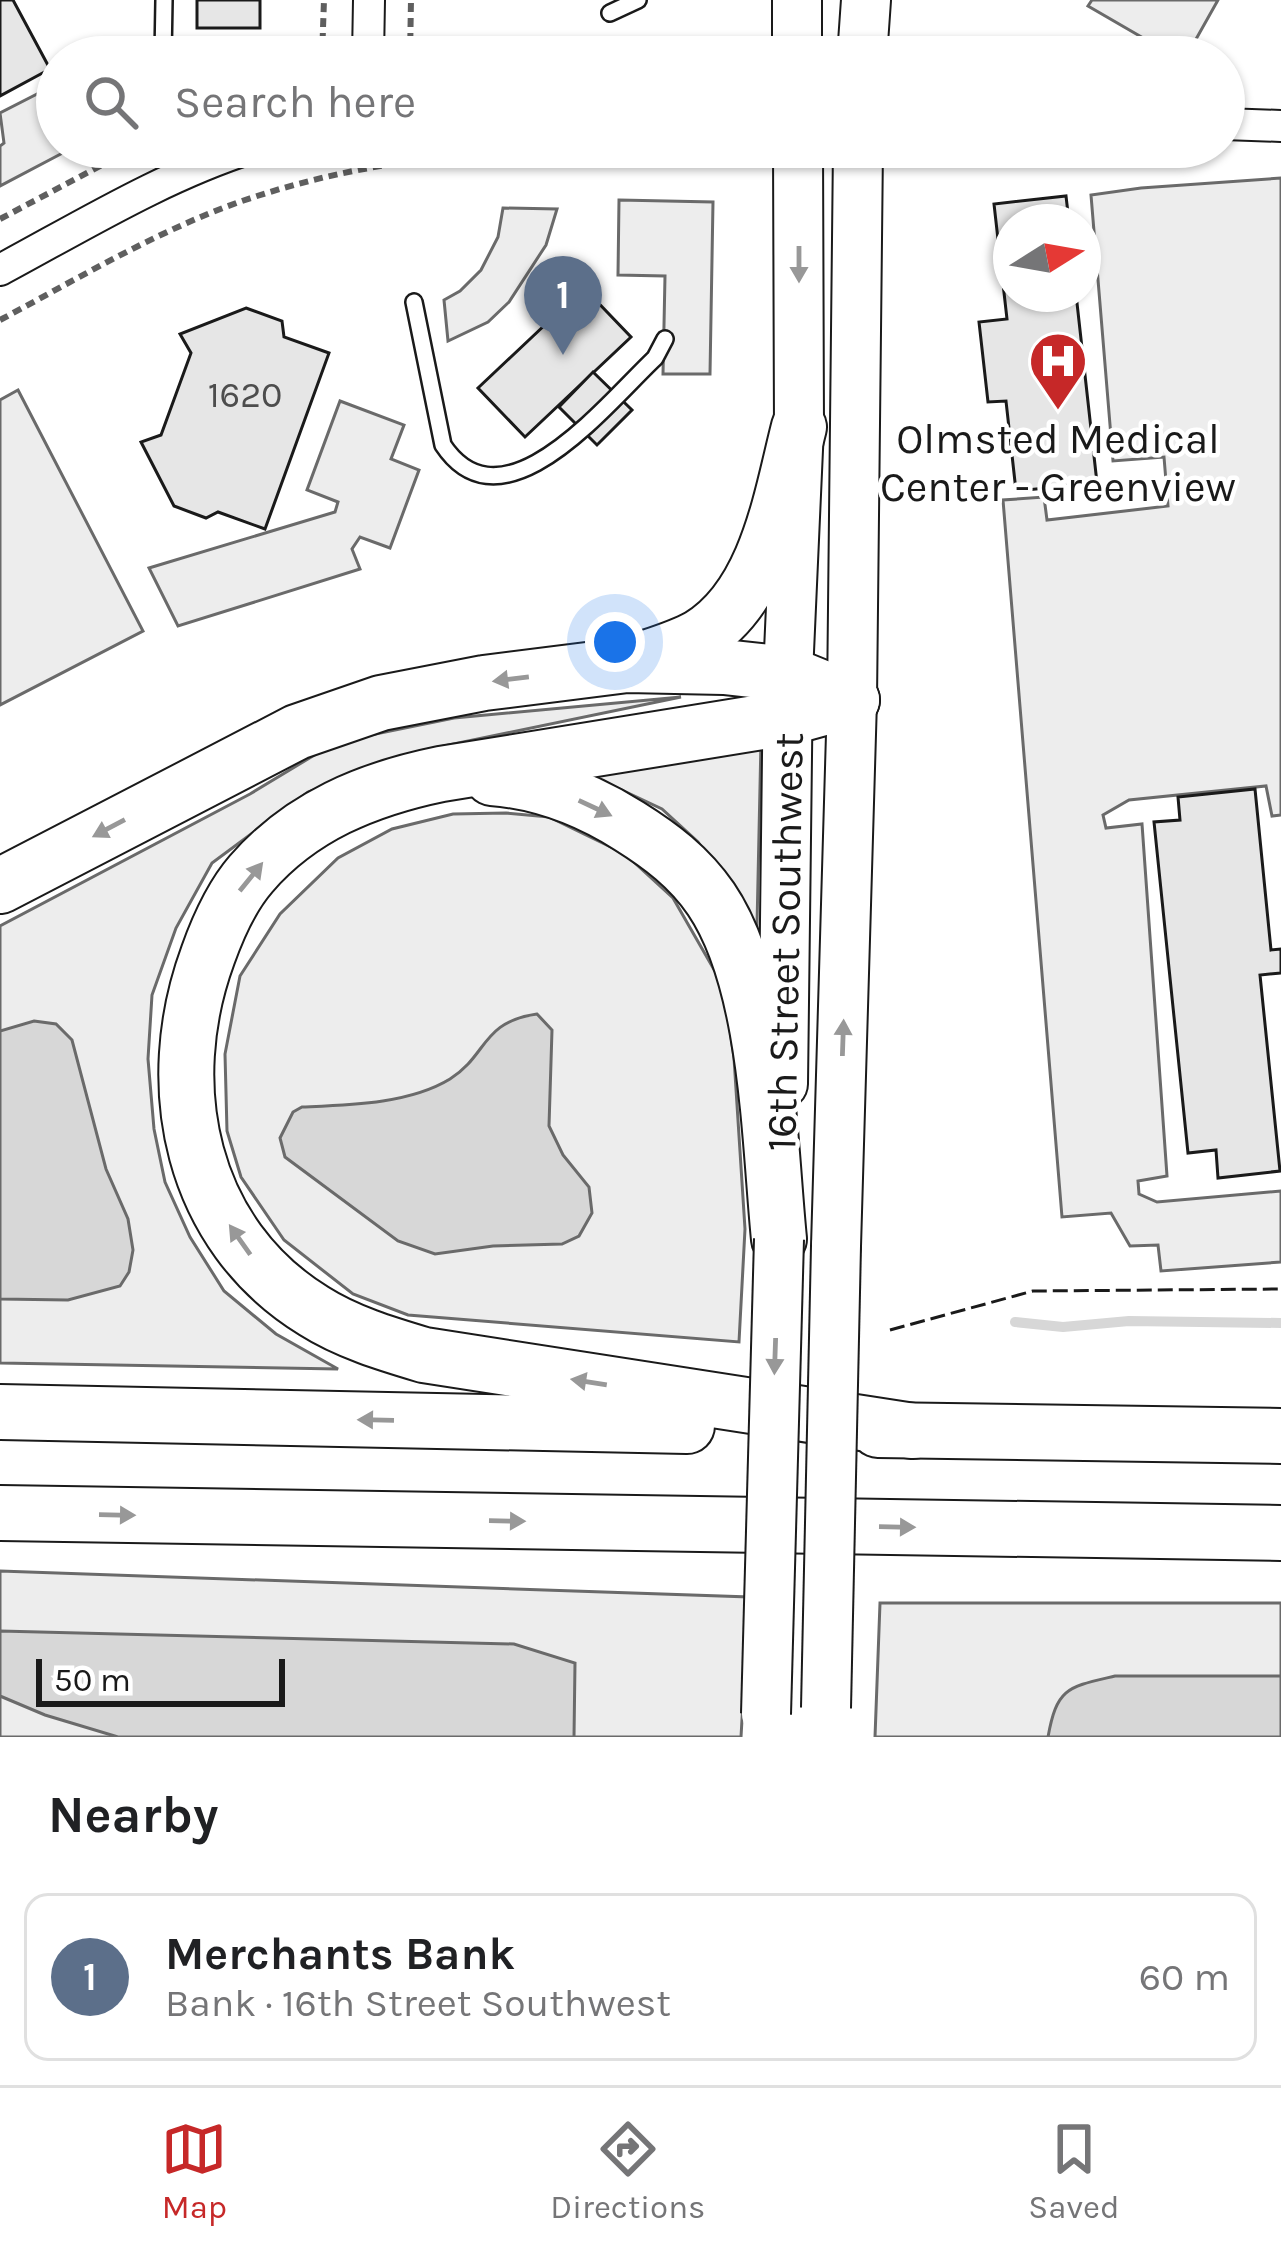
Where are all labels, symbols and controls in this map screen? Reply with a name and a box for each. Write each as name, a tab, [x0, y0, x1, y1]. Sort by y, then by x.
search box	[36, 36, 1245, 168]
icon: search	[78, 69, 144, 135]
text: Search here	[174, 76, 416, 128]
north arrow	[993, 204, 1101, 312]
one-way arrow	[789, 246, 809, 284]
pin: 1	[524, 256, 602, 355]
hospital icon: Olmsted Medical Center - Greenview	[1027, 330, 1089, 412]
house number: 1620	[208, 374, 282, 416]
place label: Olmsted Medical Center - Greenview	[880, 414, 1236, 512]
your location	[585, 612, 645, 672]
one-way arrow	[492, 670, 529, 689]
street label: 16th Street Southwest	[756, 732, 814, 1152]
one-way arrow	[578, 798, 613, 818]
one-way arrow	[92, 818, 127, 838]
one-way arrow	[237, 862, 263, 893]
one-way arrow	[833, 1018, 852, 1056]
one-way arrow	[229, 1223, 252, 1256]
one-way arrow	[766, 1338, 785, 1376]
one-way arrow	[570, 1373, 608, 1391]
one-way arrow	[356, 1410, 394, 1429]
one-way arrow	[99, 1506, 137, 1525]
one-way arrow	[489, 1511, 527, 1531]
one-way arrow	[879, 1517, 917, 1537]
scale bar	[36, 1653, 285, 1706]
text: 50 m	[54, 1661, 131, 1699]
text: Nearby	[48, 1785, 218, 1845]
text: Merchants Bank	[165, 1928, 515, 1980]
text: 1	[83, 1954, 97, 2000]
text: 60 m	[1139, 1954, 1230, 2000]
text: Bank · 16th Street Southwest	[165, 1980, 671, 2026]
tab: Map	[161, 2116, 227, 2226]
tab: Directions	[550, 2116, 705, 2226]
tab: Saved	[1028, 2116, 1120, 2226]

